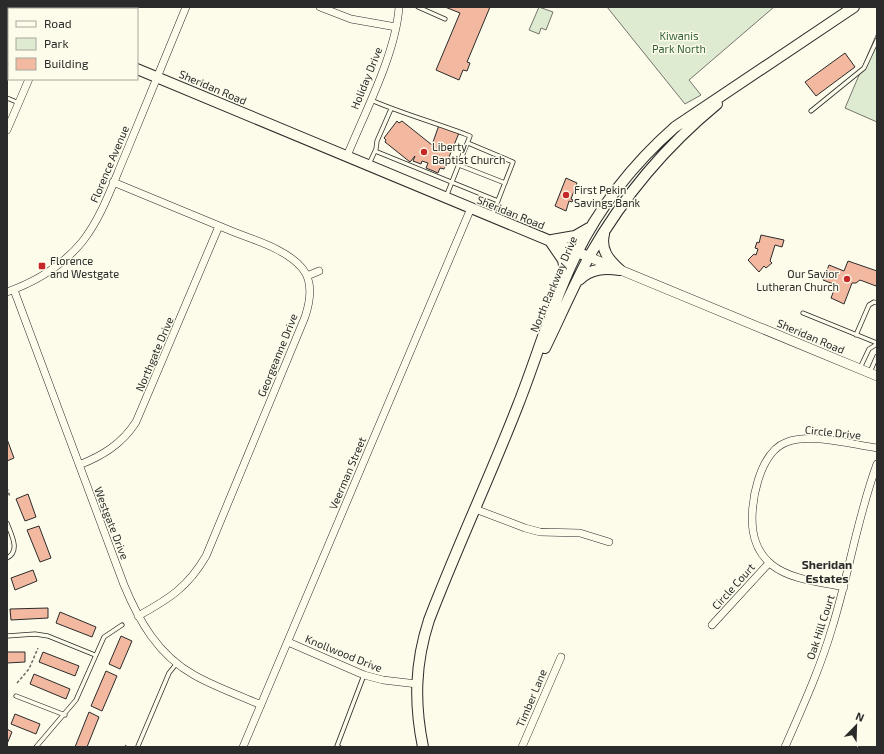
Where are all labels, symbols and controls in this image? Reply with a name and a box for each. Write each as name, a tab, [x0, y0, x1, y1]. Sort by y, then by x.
legend	[8, 8, 138, 80]
text: Road	[44, 16, 72, 30]
park label: Kiwanis Park North	[652, 29, 706, 55]
text: Park	[44, 36, 69, 50]
street label: Holiday Drive	[348, 45, 384, 111]
text: Building	[44, 56, 89, 70]
street label: Sheridan Road	[177, 67, 249, 107]
street label: Florence Avenue	[87, 124, 131, 204]
place label: Liberty Baptist Church	[432, 140, 505, 166]
marker: Liberty Baptist Church	[419, 147, 429, 157]
place label: First Pekin Savings Bank	[574, 183, 641, 209]
marker: First Pekin Savings Bank	[561, 190, 571, 200]
street label: Sheridan Road	[475, 192, 547, 232]
street label: North Parkway Drive	[527, 234, 579, 334]
place label: Florence and Westgate	[50, 254, 119, 280]
marker: Florence and Westgate	[37, 261, 47, 271]
place label: Our Savior Lutheran Church	[756, 267, 840, 293]
marker: Our Savior Lutheran Church	[842, 274, 852, 284]
street label: Georgeanne Drive	[254, 311, 300, 399]
street label: Northgate Drive	[132, 315, 176, 393]
street label: Sheridan Road	[775, 316, 847, 356]
street label: Circle Drive	[804, 423, 862, 441]
street label: Veerman Street	[326, 435, 368, 511]
street label: Westgate Drive	[92, 485, 132, 561]
district label: Sheridan Estates	[802, 557, 852, 585]
street label: Circle Court	[709, 560, 757, 612]
street label: Oak Hill Court	[803, 593, 837, 661]
street label: Knollwood Drive	[304, 632, 384, 674]
street label: Timber Lane	[513, 667, 549, 729]
north arrow	[836, 706, 876, 746]
text: N	[854, 709, 866, 724]

